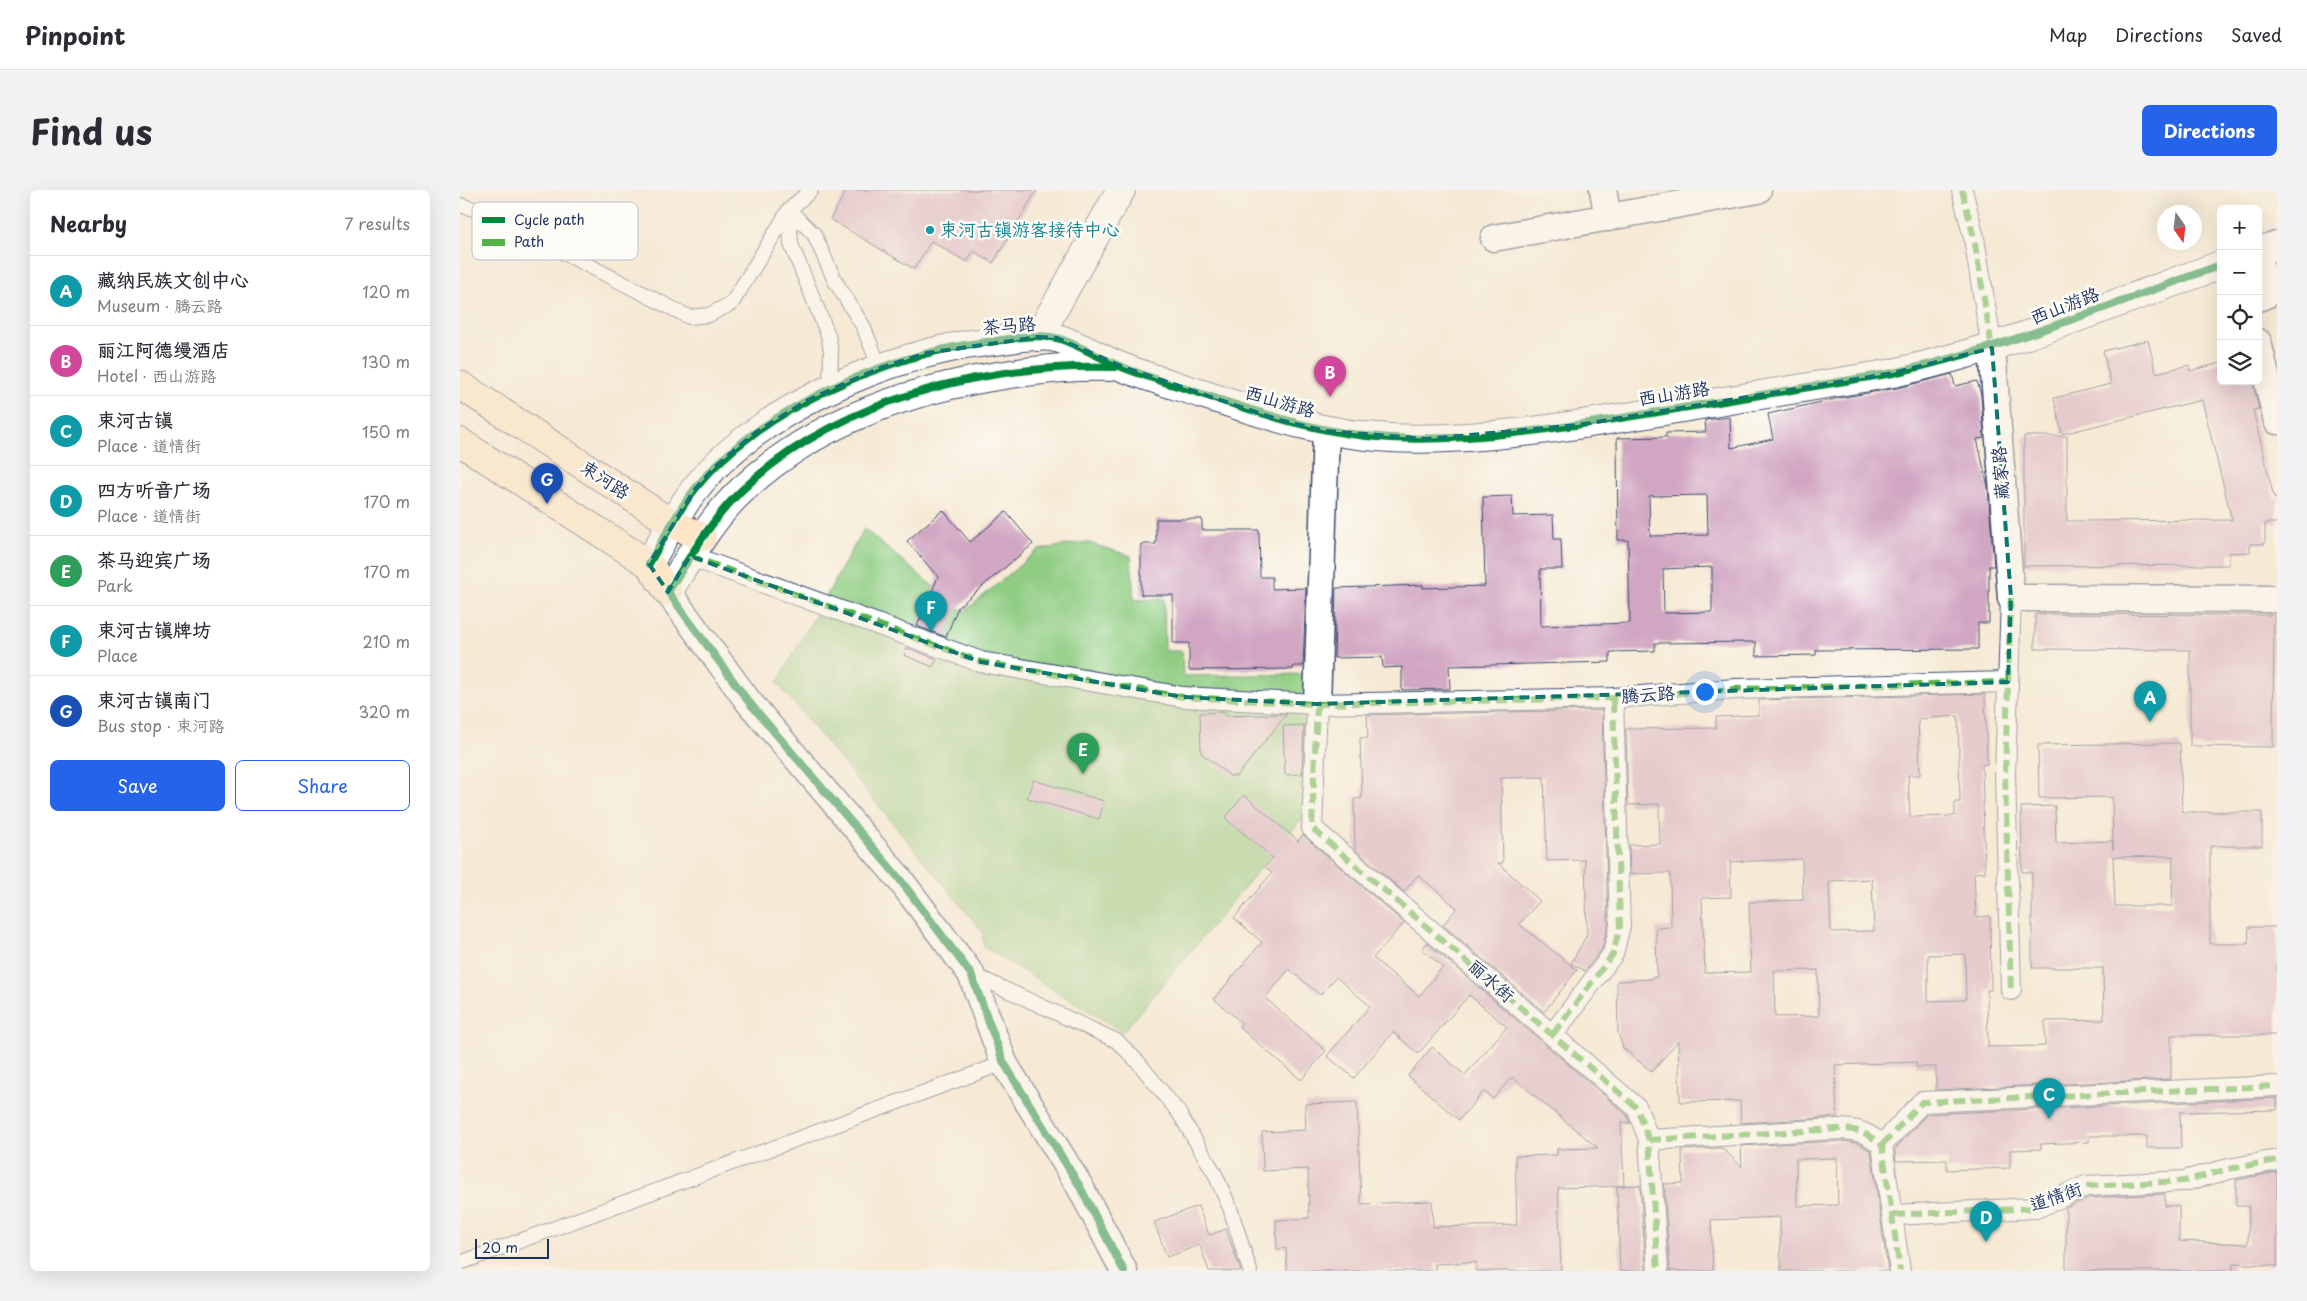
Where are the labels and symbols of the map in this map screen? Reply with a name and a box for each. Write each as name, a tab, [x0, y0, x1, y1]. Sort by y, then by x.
legend	[472, 202, 638, 260]
north arrow	[2157, 205, 2202, 250]
text: Cycle path	[514, 209, 585, 230]
place label: 束河古镇游客接待中心	[940, 215, 1120, 242]
marker: 束河古镇游客接待中心	[924, 224, 936, 236]
text: Path	[514, 231, 544, 252]
street label: 西山游路	[2026, 279, 2103, 330]
street label: 茶马路	[981, 309, 1037, 340]
pin: B	[1314, 356, 1346, 397]
street label: 西山游路	[1636, 374, 1711, 411]
street label: 西山游路	[1242, 378, 1319, 423]
street label: 藏家路	[1984, 445, 2015, 501]
street label: 束河路	[576, 453, 636, 505]
pin: G	[531, 463, 563, 504]
pin: F	[915, 591, 947, 632]
street label: 腾云路	[1620, 678, 1676, 709]
your location	[1692, 679, 1718, 705]
pin: A	[2134, 681, 2166, 722]
pin: E	[1067, 733, 1099, 774]
street label: 丽水街	[1463, 952, 1521, 1008]
pin: C	[2033, 1078, 2065, 1119]
street label: 道情街	[2026, 1174, 2085, 1217]
pin: D	[1970, 1201, 2002, 1242]
scale bar	[475, 1236, 549, 1259]

